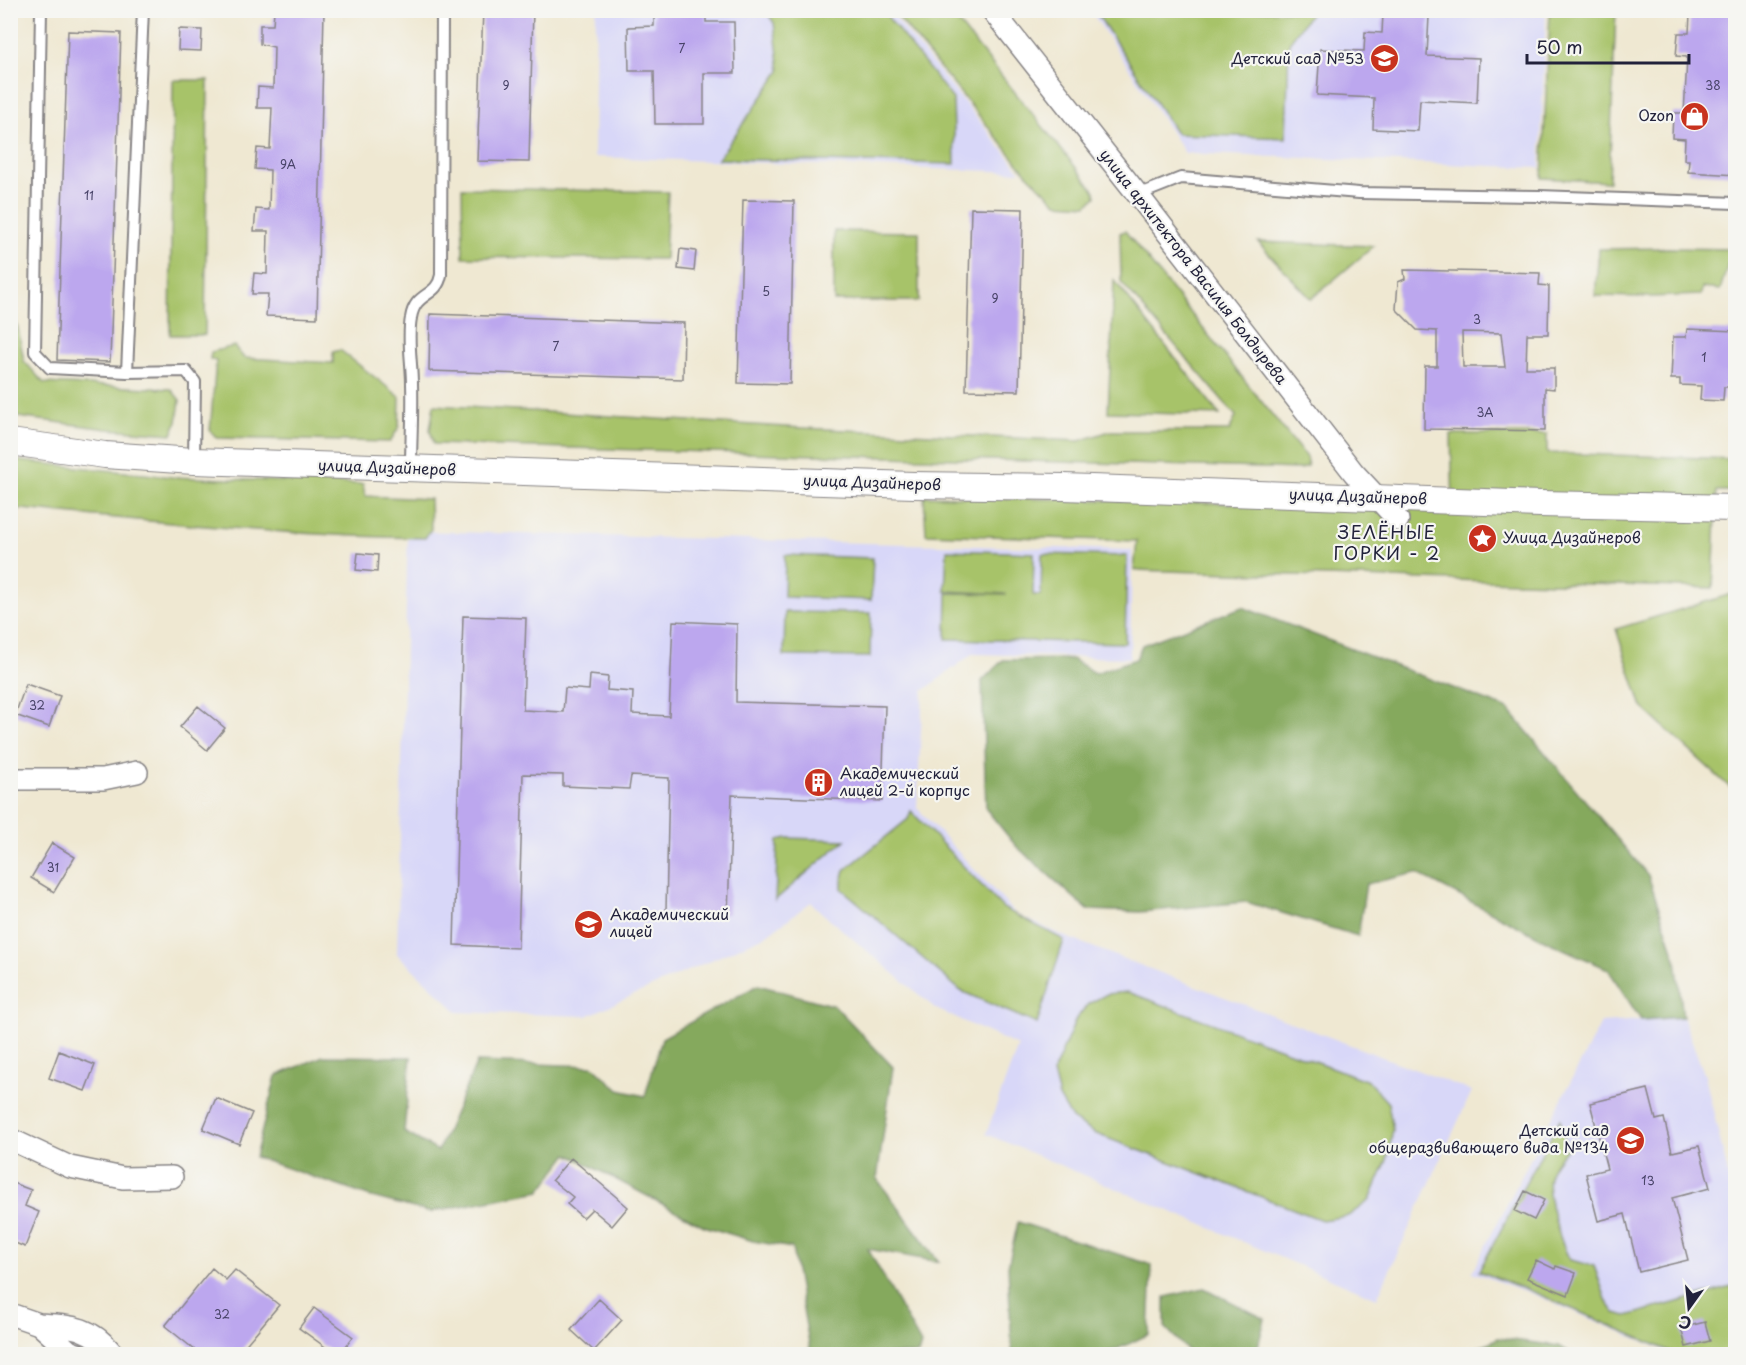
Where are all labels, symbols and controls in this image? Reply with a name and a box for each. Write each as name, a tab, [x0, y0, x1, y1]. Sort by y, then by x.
scale bar	[1527, 27, 1689, 65]
text: 50 m	[1536, 33, 1583, 60]
house number: 7	[679, 39, 686, 57]
school or university icon: Детский сад №53	[1369, 43, 1401, 75]
place label: Детский сад №53	[1231, 46, 1364, 69]
house number: 9	[502, 76, 510, 94]
house number: 38	[1705, 76, 1721, 94]
shop icon: Ozon	[1679, 100, 1711, 132]
place label: Ozon	[1638, 103, 1674, 126]
street label: улица архитектора Василия Болдырева	[1095, 143, 1294, 389]
house number: 9А	[280, 155, 296, 173]
house number: 11	[84, 186, 94, 204]
house number: 5	[762, 282, 770, 300]
house number: 9	[991, 289, 999, 307]
house number: 3	[1473, 310, 1481, 328]
house number: 7	[553, 337, 560, 355]
house number: 1	[1701, 348, 1707, 366]
house number: 3А	[1476, 403, 1494, 421]
street label: улица Дизайнеров	[318, 453, 456, 480]
street label: улица Дизайнеров	[803, 468, 941, 495]
street label: улица Дизайнеров	[1289, 482, 1427, 509]
district label: ЗЕЛЁНЫЕ ГОРКИ - 2	[1333, 518, 1441, 566]
place icon: Улица Дизайнеров	[1466, 522, 1498, 554]
place label: Улица Дизайнеров	[1503, 525, 1641, 548]
house number: 32	[29, 696, 45, 714]
place label: Академический лицей 2-й корпус	[839, 761, 970, 801]
building icon: Академический лицей 2-й корпус	[803, 767, 835, 799]
house number: 31	[47, 858, 59, 876]
place label: Академический лицей	[609, 902, 729, 942]
school or university icon: Академический лицей	[573, 908, 605, 940]
place label: Детский сад общеразвивающего вида №134	[1369, 1118, 1609, 1158]
school or university icon: Детский сад общеразвивающего вида №134	[1614, 1124, 1646, 1156]
house number: 13	[1641, 1171, 1655, 1189]
north arrow	[1659, 1278, 1719, 1338]
house number: 32	[214, 1305, 230, 1323]
text: С	[1676, 1310, 1694, 1337]

